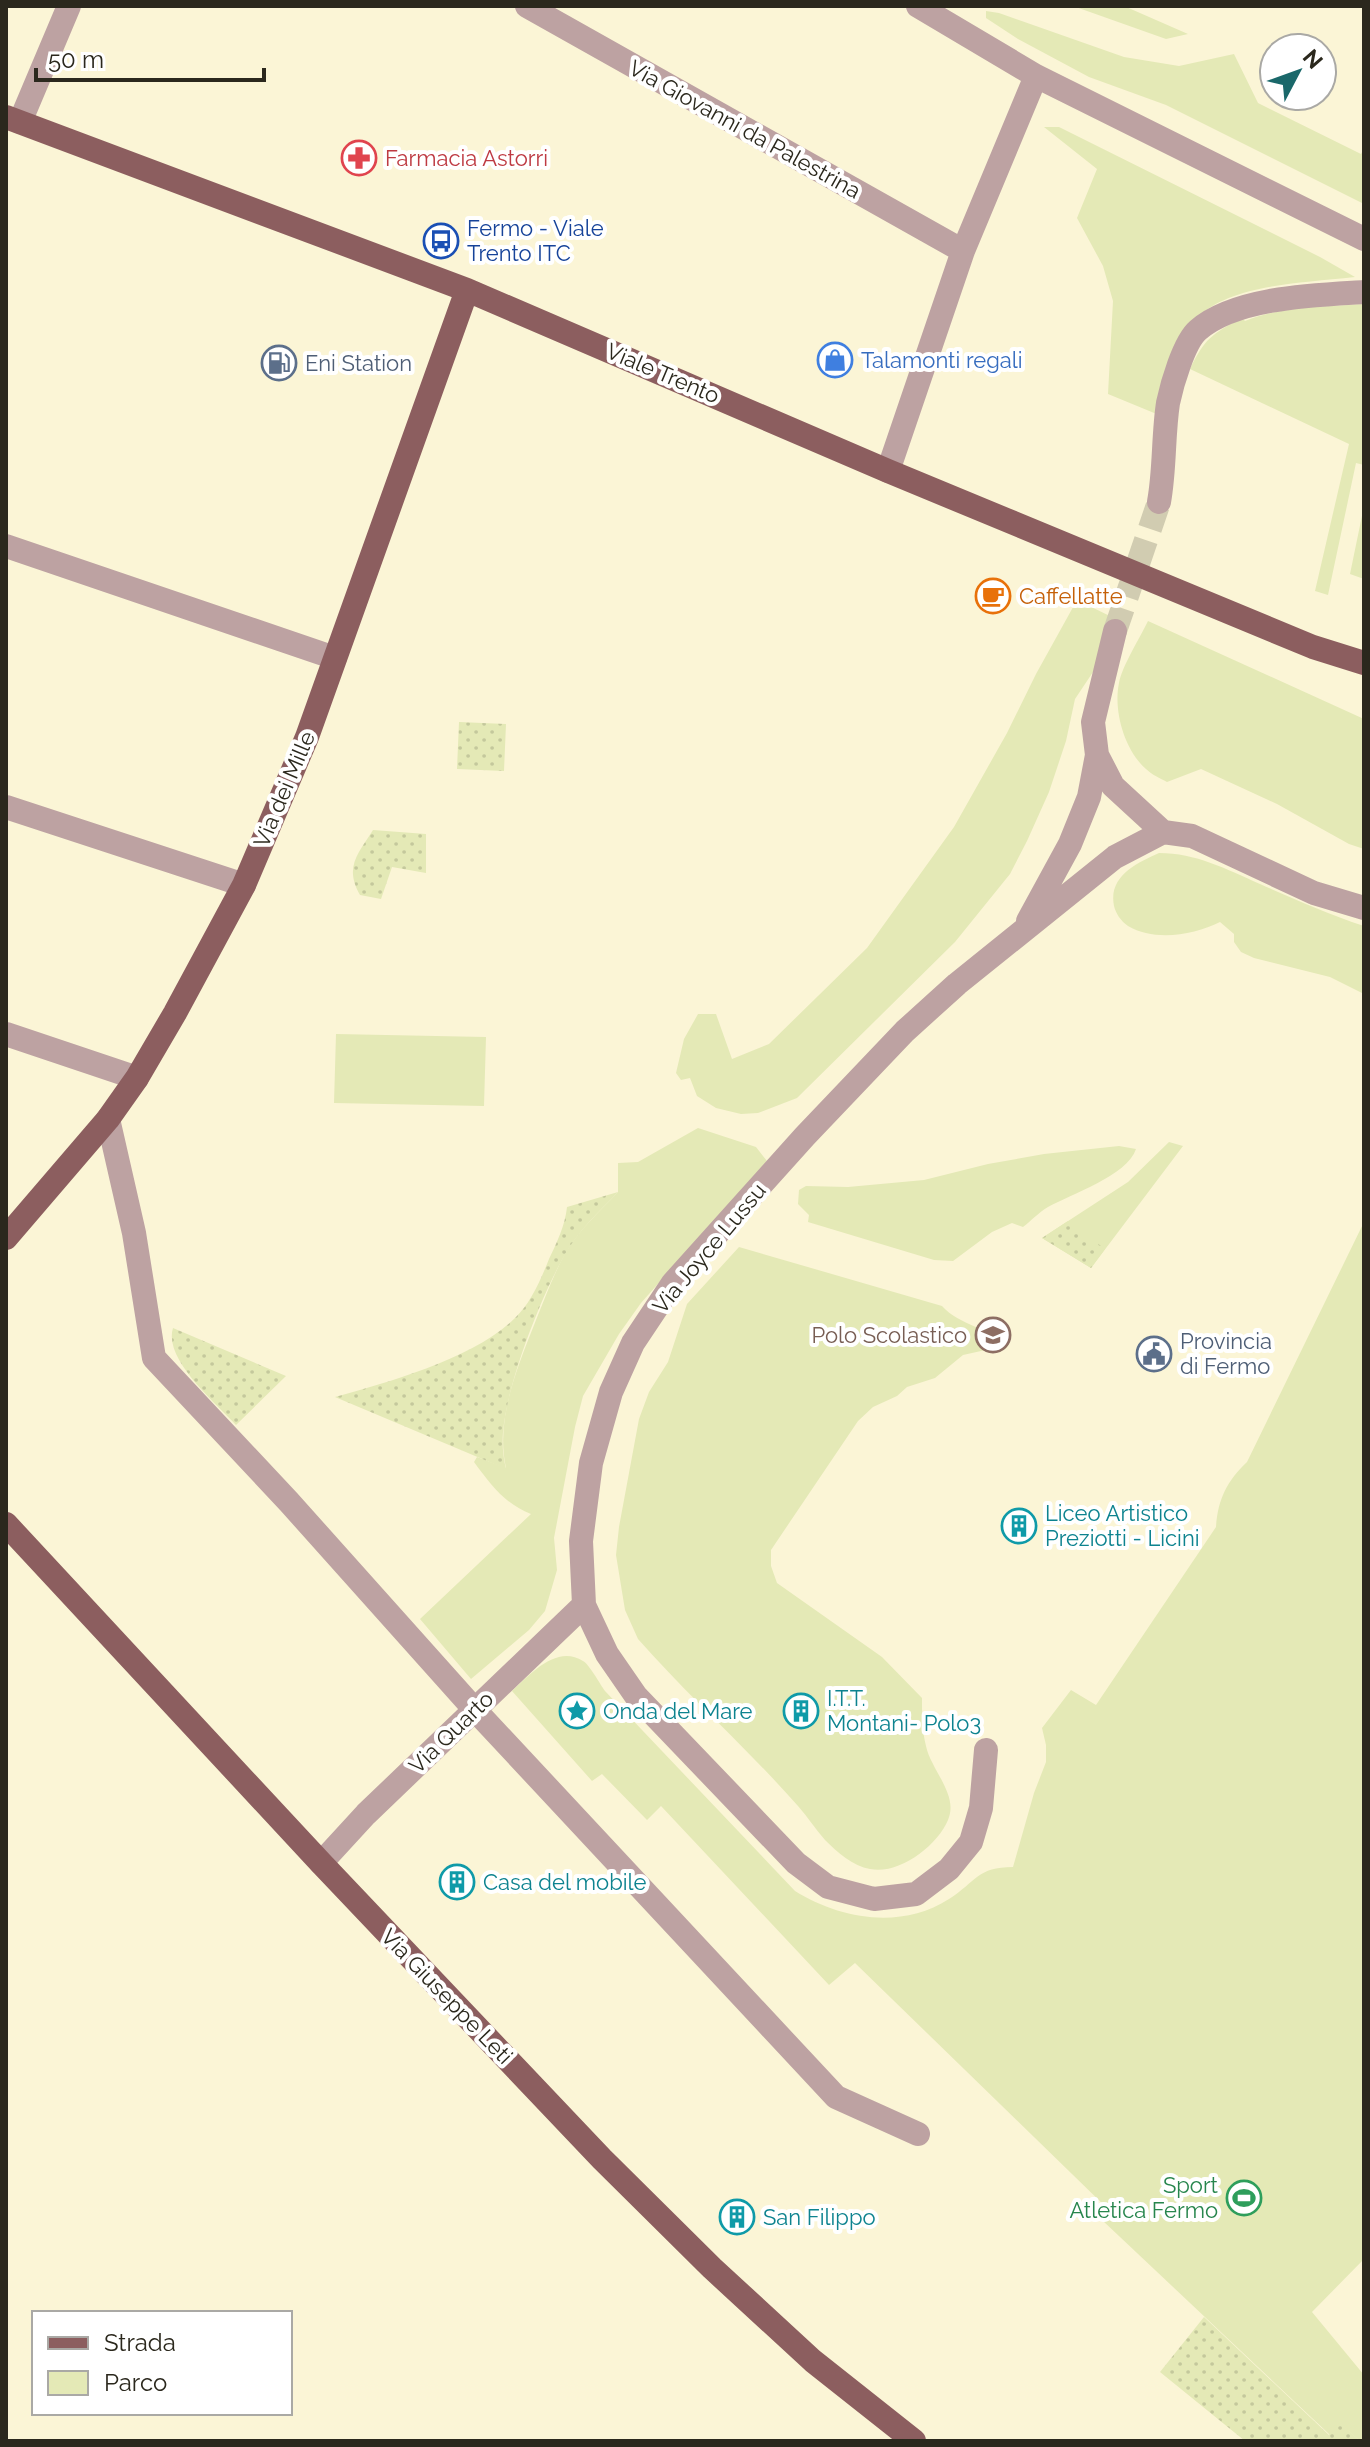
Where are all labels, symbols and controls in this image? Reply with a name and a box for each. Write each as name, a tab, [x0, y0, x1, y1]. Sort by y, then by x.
scale bar	[36, 32, 264, 82]
north arrow	[1258, 32, 1338, 112]
text: N	[1298, 44, 1328, 74]
text: 50 m	[48, 45, 104, 74]
street label: Via Giovanni da Palestrina	[625, 54, 865, 204]
pharmacy icon: Farmacia Astorri	[340, 139, 378, 177]
place label: Farmacia Astorri	[385, 145, 548, 171]
place label: Fermo - Viale Trento ITC	[467, 215, 604, 266]
bus stop icon: Fermo - Viale Trento ITC	[422, 222, 460, 260]
street label: Viale Trento	[603, 338, 723, 408]
shop icon: Talamonti regali	[816, 341, 854, 379]
fuel station icon: Eni Station	[260, 344, 298, 382]
place label: Talamonti regali	[861, 347, 1023, 373]
place label: Eni Station	[305, 350, 412, 376]
cafe icon: Caffellatte	[974, 577, 1012, 615]
place label: Caffellatte	[1019, 583, 1123, 609]
street label: Via dei Mille	[248, 727, 320, 851]
street label: Via Joyce Lussu	[647, 1178, 771, 1318]
school or university icon: Polo Scolastico	[974, 1316, 1012, 1354]
place label: Polo Scolastico	[812, 1322, 967, 1348]
place label: Provincia di Fermo	[1180, 1328, 1272, 1379]
public building icon: Provincia di Fermo	[1135, 1335, 1173, 1373]
place label: Liceo Artistico Preziotti - Licini	[1045, 1500, 1200, 1551]
building icon: Liceo Artistico Preziotti - Licini	[1000, 1507, 1038, 1545]
place label: I.T.T. Montani- Polo3	[827, 1685, 981, 1736]
street label: Via Quarto	[404, 1686, 498, 1778]
place icon: Onda del Mare	[558, 1692, 596, 1730]
building icon: I.T.T. Montani- Polo3	[782, 1692, 820, 1730]
place label: Onda del Mare	[603, 1698, 753, 1724]
building icon: Casa del mobile	[438, 1863, 476, 1901]
place label: Casa del mobile	[483, 1869, 646, 1895]
street label: Via Giuseppe Leti	[376, 1923, 518, 2069]
place label: Sport Atletica Fermo	[1069, 2172, 1219, 2223]
sports icon: Sport Atletica Fermo	[1225, 2179, 1263, 2217]
building icon: San Filippo	[718, 2198, 756, 2236]
place label: San Filippo	[763, 2204, 876, 2230]
legend	[32, 2311, 292, 2415]
text: Strada	[104, 2328, 176, 2357]
text: Parco	[104, 2368, 167, 2397]

